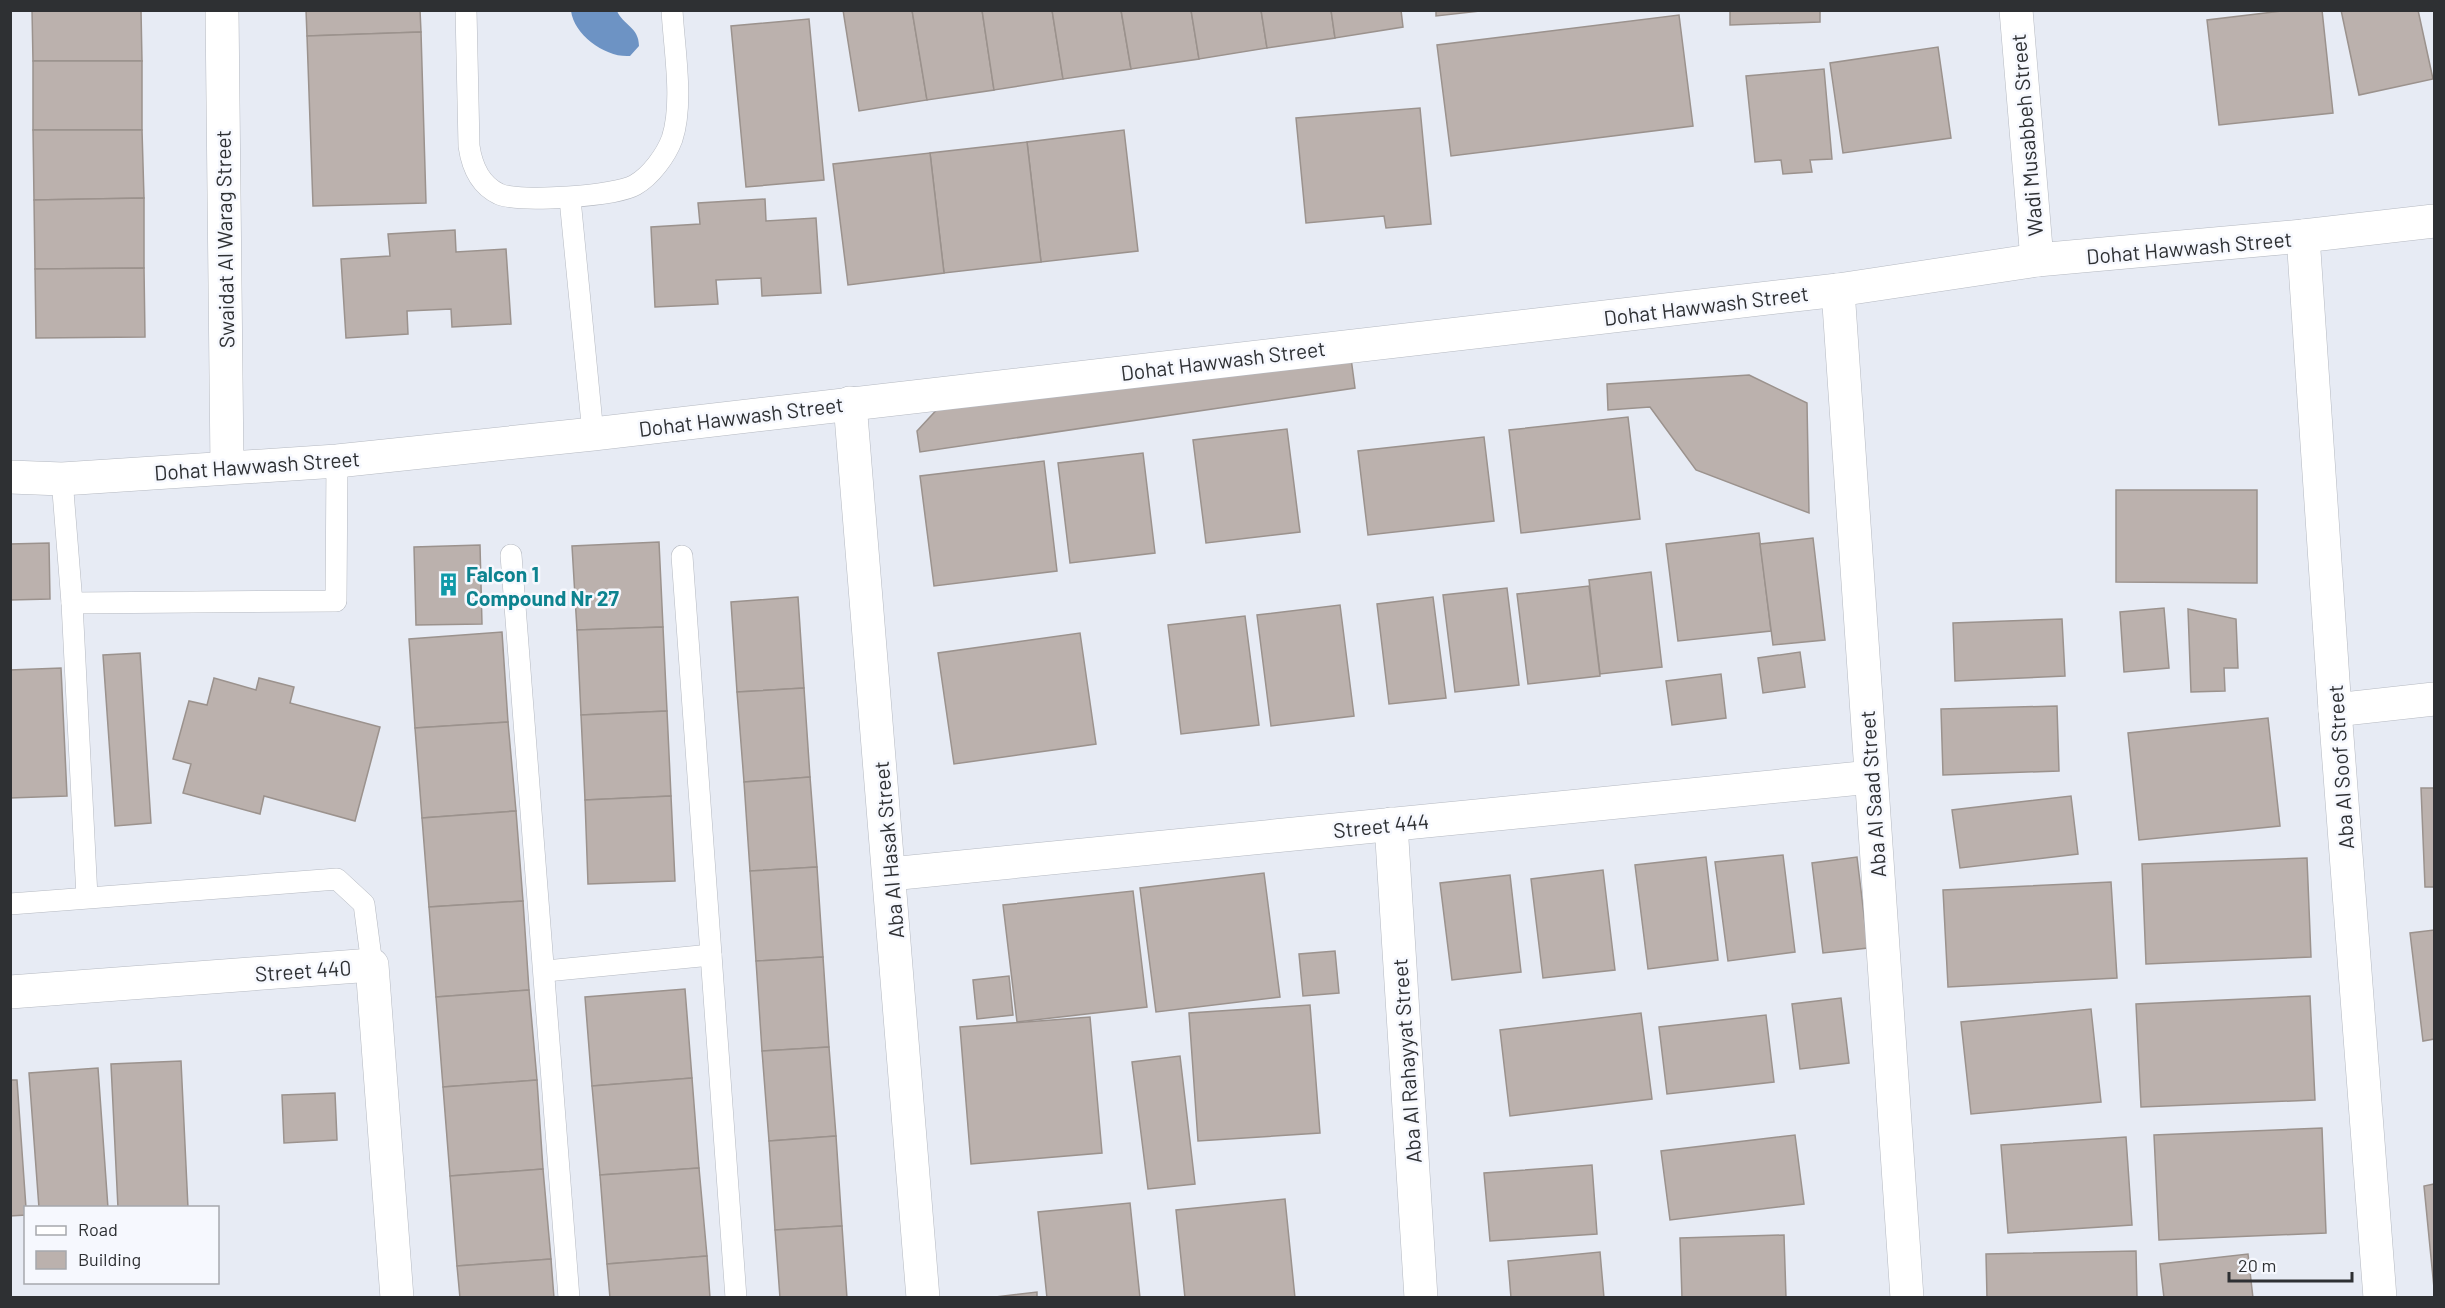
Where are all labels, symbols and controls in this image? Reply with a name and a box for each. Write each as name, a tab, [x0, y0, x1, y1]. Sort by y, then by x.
street label: Wadi Musabbeh Street	[2005, 33, 2047, 237]
street label: Swaidat Al Warag Street	[210, 130, 238, 348]
street label: Dohat Hawwash Street	[2085, 226, 2293, 268]
street label: Dohat Hawwash Street	[1602, 280, 1810, 330]
street label: Dohat Hawwash Street	[1119, 335, 1327, 385]
street label: Dohat Hawwash Street	[637, 391, 845, 441]
street label: Dohat Hawwash Street	[153, 445, 361, 485]
place label: Falcon 1 Compound Nr 27	[466, 561, 619, 610]
building icon: Falcon 1 Compound Nr 27	[435, 572, 461, 598]
street label: Aba Al Soof Street	[2322, 684, 2358, 850]
street label: Aba Al Saad Street	[1854, 710, 1890, 878]
street label: Aba Al Hasak Street	[868, 760, 908, 940]
street label: Street 444	[1332, 808, 1430, 842]
street label: Street 440	[254, 954, 352, 986]
street label: Aba Al Rahayyat Street	[1386, 958, 1426, 1164]
legend	[24, 1206, 219, 1284]
text: Road	[78, 1218, 118, 1240]
scale bar	[2229, 1245, 2352, 1283]
text: Building	[78, 1248, 141, 1270]
text: 20 m	[2238, 1254, 2276, 1276]

